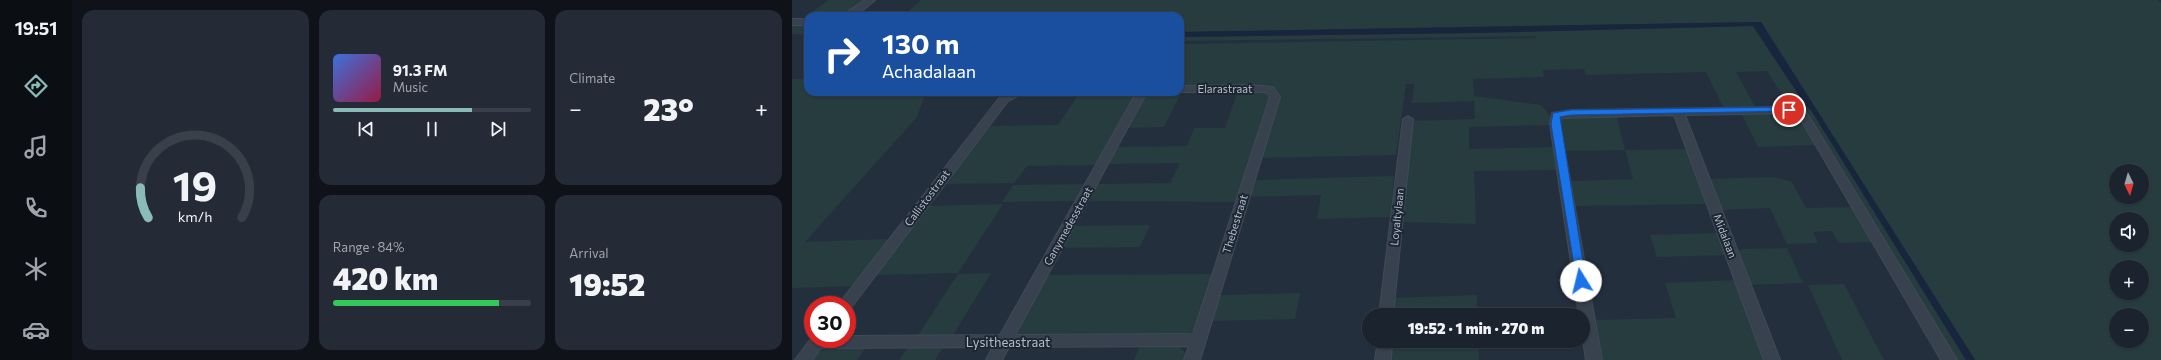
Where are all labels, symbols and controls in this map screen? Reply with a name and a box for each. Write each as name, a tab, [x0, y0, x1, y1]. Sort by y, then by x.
text: 19:51	[15, 17, 57, 39]
text: 130 m	[882, 26, 959, 60]
icon: right	[816, 28, 868, 80]
text: Achadalaan	[882, 60, 976, 82]
text: 91.3 FM	[393, 61, 447, 79]
text: Climate	[569, 70, 615, 86]
icon: directions	[22, 72, 50, 100]
text: Music	[393, 79, 428, 95]
street label: Elarastraat	[1198, 82, 1253, 95]
text: 23°	[643, 90, 694, 127]
pin	[1772, 93, 1806, 127]
text: −	[569, 95, 582, 122]
text: +	[755, 95, 768, 122]
icon: arrive	[1778, 99, 1800, 121]
icon: previous	[355, 118, 377, 140]
icon: pause	[421, 118, 443, 140]
icon: next	[487, 118, 509, 140]
icon: music	[22, 133, 50, 161]
text: 19	[173, 159, 218, 210]
north arrow	[2109, 164, 2149, 204]
map controls	[2109, 164, 2149, 348]
street label: Callistostraat	[901, 167, 952, 229]
street label: Ganymedesstraat	[1041, 184, 1095, 267]
street label: Loyaltylaan	[1387, 188, 1406, 246]
street label: Thebestraat	[1219, 192, 1250, 255]
icon: phone	[22, 194, 50, 222]
text: km/h	[178, 207, 213, 225]
street label: Midalaan	[1711, 212, 1740, 260]
button: sound	[2109, 212, 2149, 252]
text: Range · 84%	[333, 239, 405, 255]
text: Arrival	[569, 245, 609, 261]
icon: climate	[22, 255, 50, 283]
text: 420 km	[333, 259, 438, 296]
position arrow	[1560, 260, 1602, 302]
button: +	[2109, 260, 2149, 300]
text: 19:52	[569, 265, 645, 302]
speed limit sign: 30	[804, 296, 856, 348]
button: −	[2109, 308, 2149, 348]
icon: car	[22, 316, 50, 344]
text: 19:52 · 1 min · 270 m	[1408, 319, 1544, 337]
street label: Lysitheastraat	[966, 334, 1050, 350]

